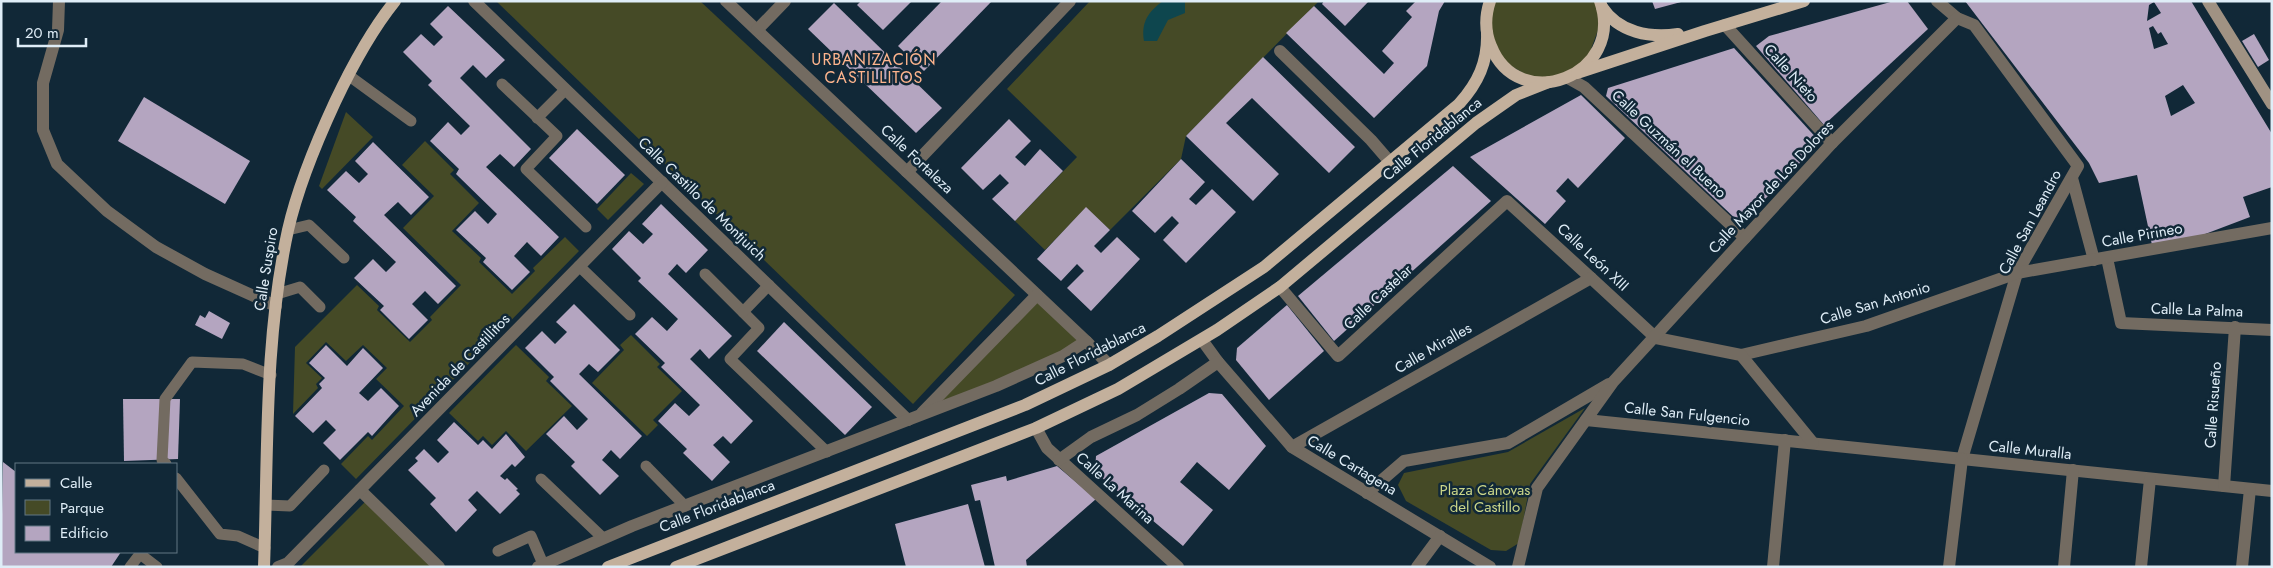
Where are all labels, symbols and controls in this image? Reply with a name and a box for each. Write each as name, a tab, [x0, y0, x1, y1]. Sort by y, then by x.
scale bar	[18, 15, 85, 47]
text: 20 m	[25, 22, 59, 44]
street label: Calle Nieto	[1759, 39, 1823, 107]
district label: URBANIZACIÓN CASTILLITOS	[811, 48, 937, 89]
street label: Calle Guzmán el Bueno	[1607, 85, 1731, 203]
street label: Calle Floridablanca	[1378, 92, 1486, 186]
street label: Calle Mayor de Los Dolores	[1703, 115, 1839, 259]
street label: Calle Fortaleza	[876, 119, 958, 199]
street label: Calle Castillo de Montjuich	[633, 132, 771, 266]
street label: Calle San Leandro	[1993, 166, 2067, 278]
street label: Calle Pirineo	[2100, 217, 2184, 253]
street label: Calle León XIII	[1552, 218, 1634, 296]
street label: Calle Suspiro	[249, 226, 283, 312]
street label: Calle Castelar	[1339, 259, 1418, 335]
street label: Calle San Antonio	[1817, 276, 1933, 330]
street label: Calle La Palma	[2150, 297, 2244, 323]
street label: Avenida de Castillitos	[405, 309, 515, 421]
street label: Calle Floridablanca	[1031, 316, 1149, 392]
street label: Calle Miralles	[1390, 317, 1476, 379]
street label: Calle Risueño	[2199, 361, 2227, 449]
street label: Calle San Fulgencio	[1623, 396, 1751, 432]
street label: Calle Cartagena	[1303, 429, 1401, 501]
street label: Calle Muralla	[1988, 435, 2072, 465]
street label: Calle La Marina	[1071, 447, 1159, 529]
legend	[15, 463, 178, 553]
text: Calle	[60, 472, 92, 494]
street label: Calle Floridablanca	[656, 474, 778, 538]
park label: Plaza Cánovas del Castillo	[1440, 479, 1530, 518]
text: Parque	[60, 497, 104, 519]
text: Edificio	[60, 522, 108, 544]

